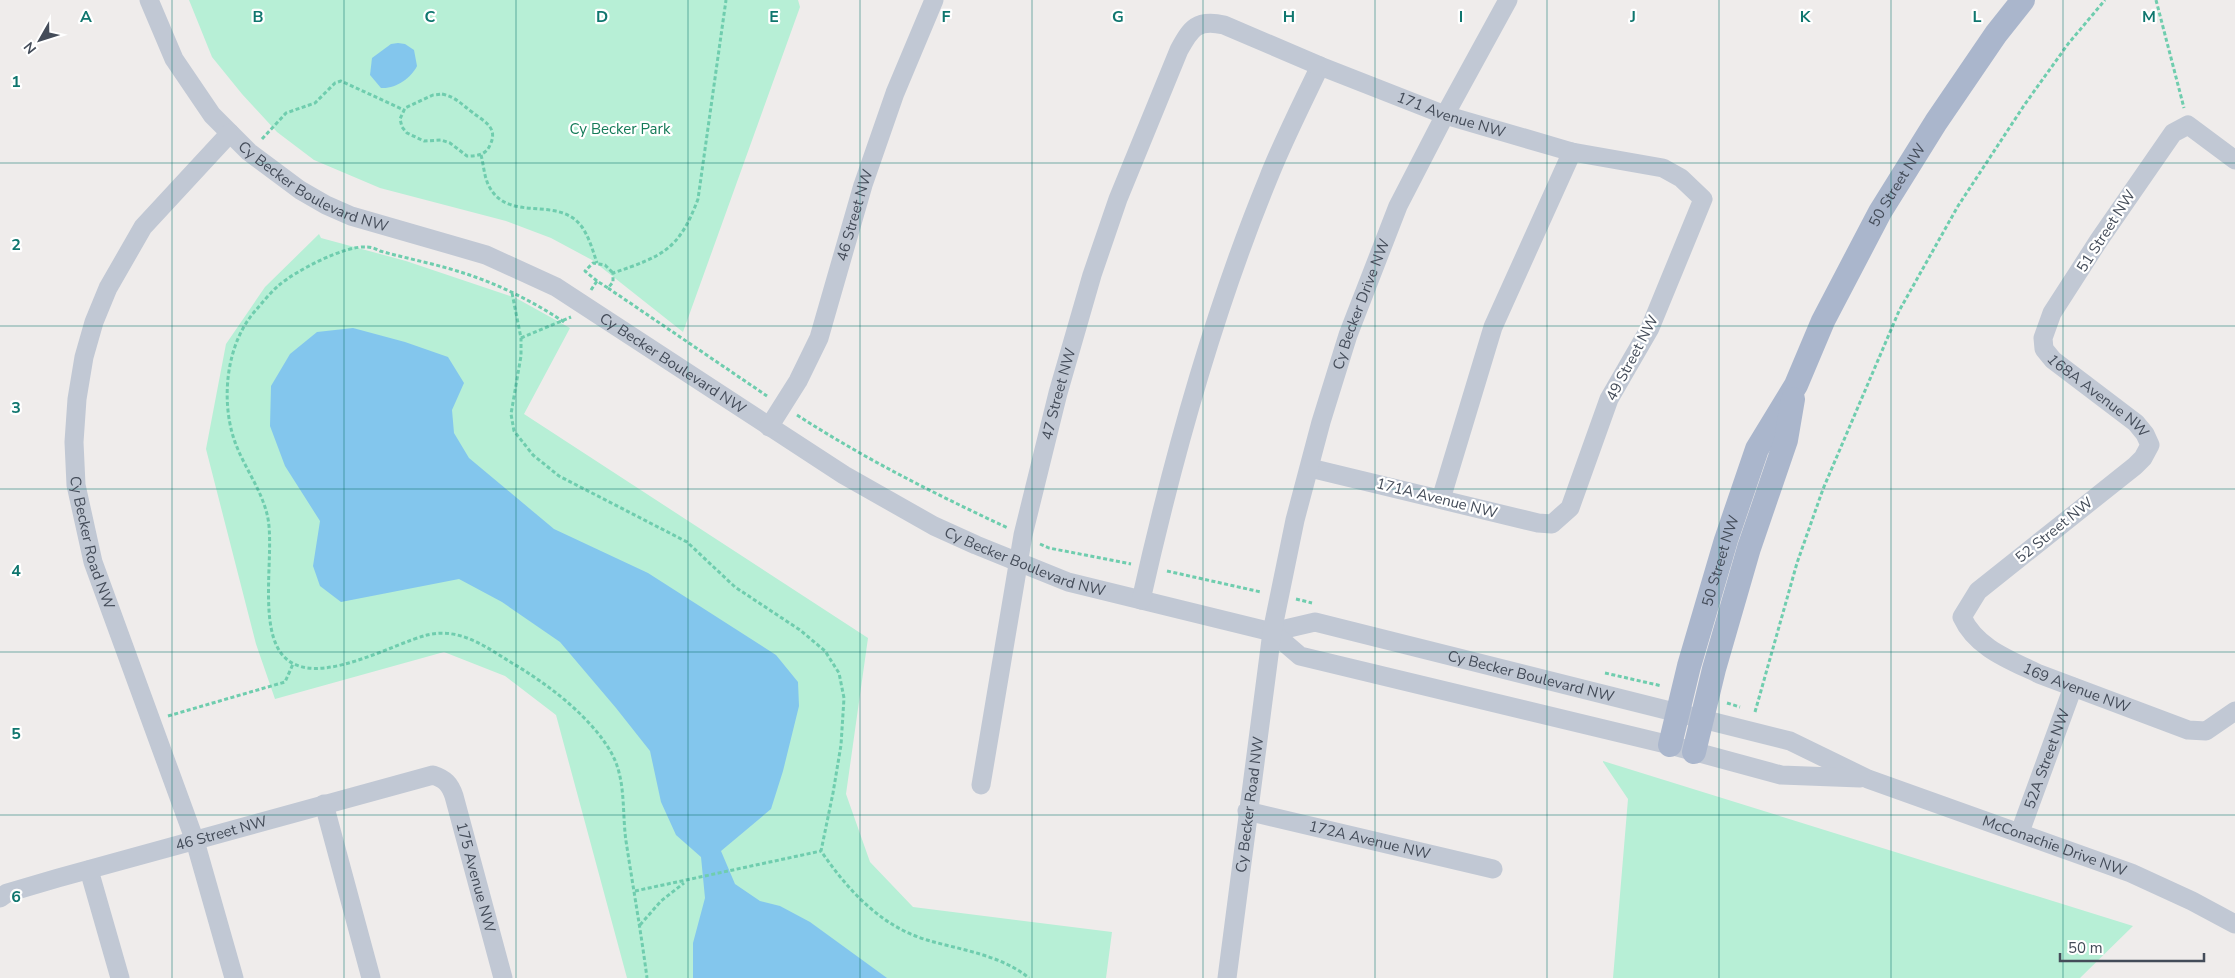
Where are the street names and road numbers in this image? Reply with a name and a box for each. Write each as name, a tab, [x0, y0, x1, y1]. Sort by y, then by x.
street label: 171 Avenue NW	[1394, 87, 1508, 142]
street label: Cy Becker Boulevard NW	[234, 137, 391, 236]
street label: 50 Street NW	[1864, 139, 1931, 230]
street label: 46 Street NW	[832, 166, 878, 263]
street label: 51 Street NW	[2072, 186, 2140, 276]
street label: Cy Becker Drive NW	[1328, 236, 1394, 372]
street label: Cy Becker Boulevard NW	[596, 308, 750, 419]
street label: 49 Street NW	[1601, 311, 1663, 404]
street label: 47 Street NW	[1037, 345, 1081, 442]
street label: 168A Avenue NW	[2042, 350, 2154, 442]
street label: 171A Avenue NW	[1374, 473, 1500, 523]
street label: Cy Becker Road NW	[66, 476, 120, 612]
street label: 52 Street NW	[2011, 492, 2097, 567]
street label: 50 Street NW	[1697, 512, 1744, 609]
street label: Cy Becker Boulevard NW	[941, 522, 1108, 601]
street label: Cy Becker Boulevard NW	[1446, 646, 1617, 707]
street label: 169 Avenue NW	[2020, 658, 2133, 718]
street label: 52A Street NW	[2019, 705, 2074, 812]
street label: Cy Becker Road NW	[1231, 735, 1268, 874]
street label: 46 Street NW	[173, 811, 270, 855]
street label: McConachie Drive NW	[1980, 811, 2130, 881]
street label: 172A Avenue NW	[1307, 816, 1433, 864]
street label: 175 Avenue NW	[451, 820, 500, 935]

